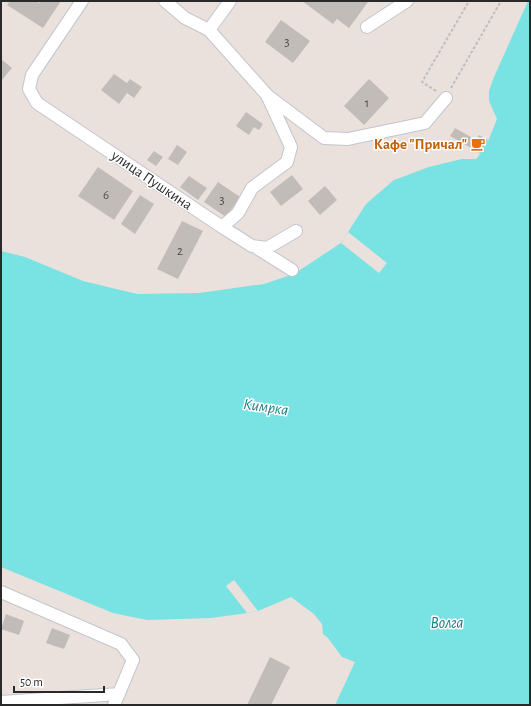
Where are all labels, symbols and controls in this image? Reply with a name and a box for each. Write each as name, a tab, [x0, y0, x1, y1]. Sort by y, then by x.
house number: 3	[284, 36, 290, 49]
house number: 1	[365, 97, 369, 110]
cafe icon: Кафе "Причал"	[470, 136, 486, 152]
place label: Кафе "Причал"	[374, 137, 467, 152]
street label: улица Пушкина	[108, 147, 195, 213]
house number: 6	[103, 189, 109, 202]
house number: 3	[219, 194, 225, 207]
house number: 2	[177, 245, 183, 258]
water label: Кимрка	[242, 396, 290, 419]
water label: Волга	[431, 615, 464, 631]
scale bar	[14, 668, 104, 694]
text: 50 m	[20, 676, 43, 688]

